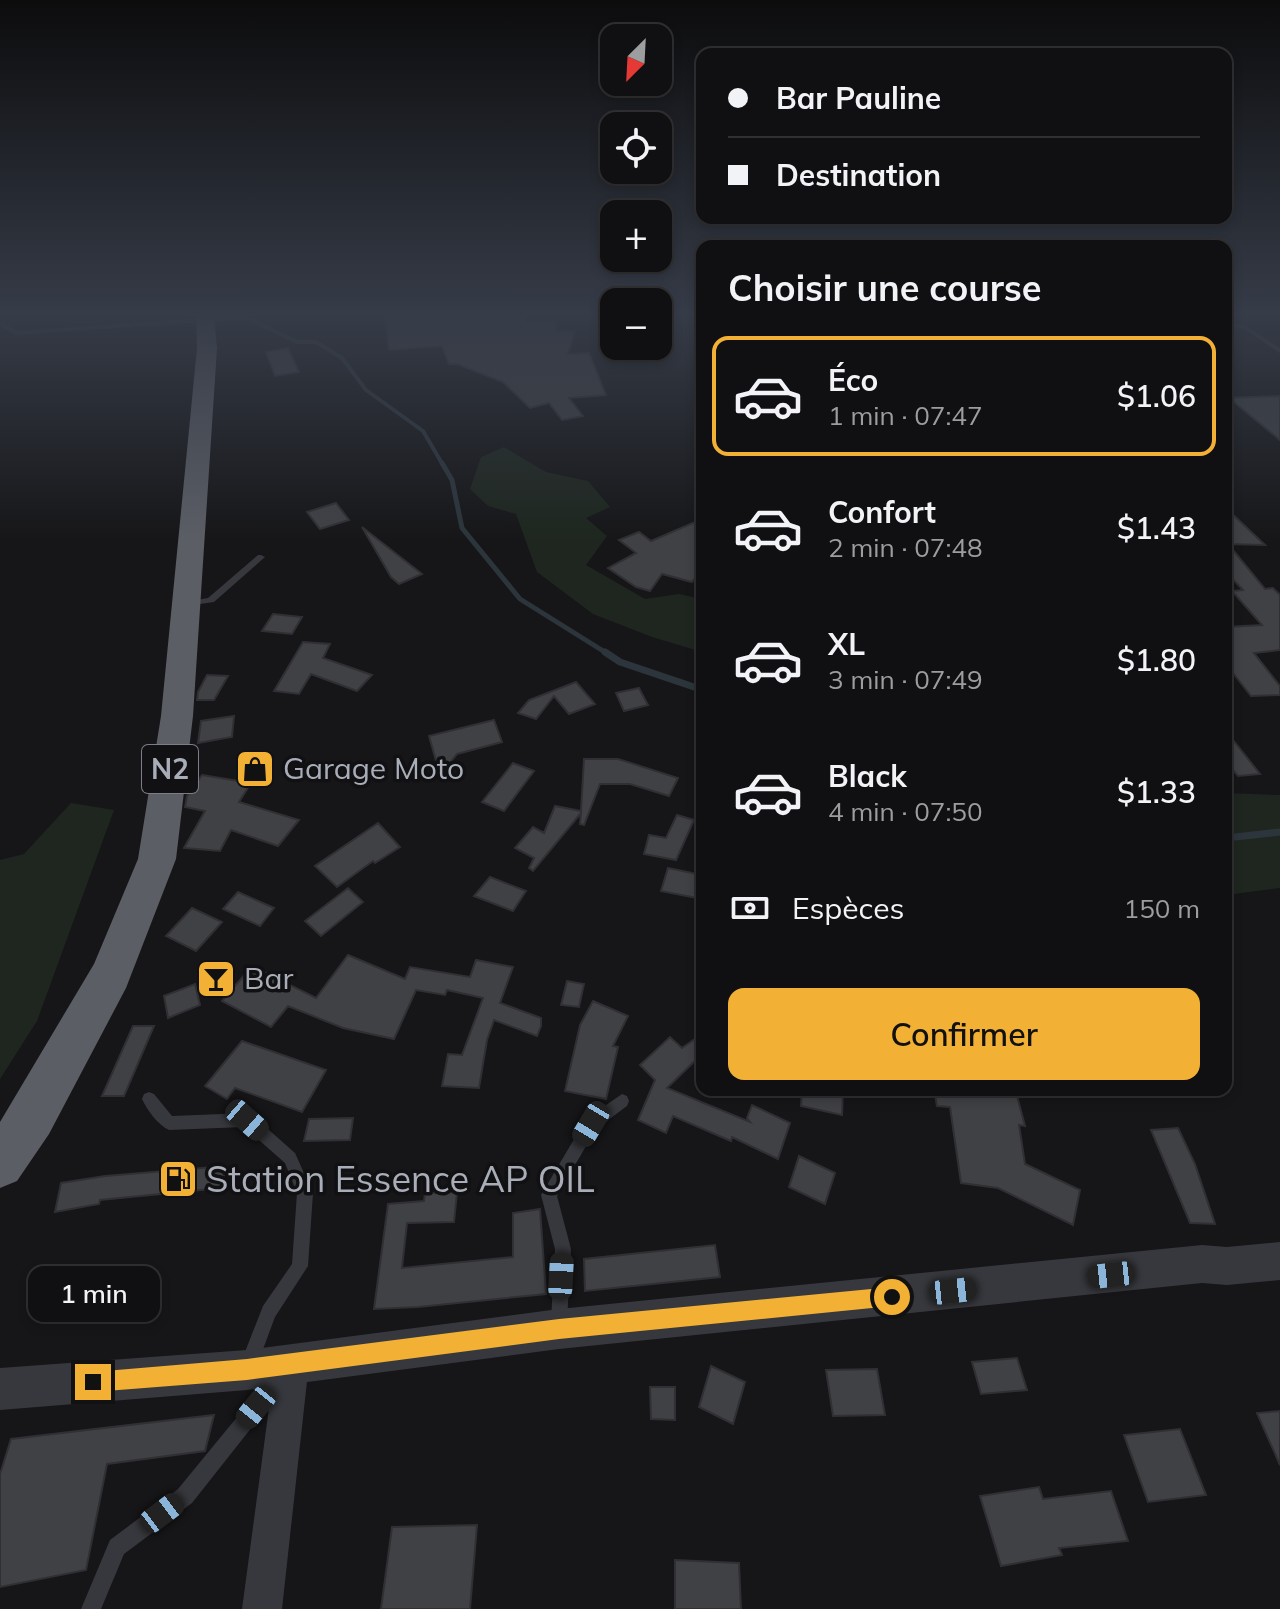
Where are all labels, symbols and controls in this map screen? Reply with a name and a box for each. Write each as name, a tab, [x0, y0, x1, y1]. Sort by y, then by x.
north arrow	[600, 24, 672, 96]
map controls	[600, 24, 672, 360]
text: Bar Pauline	[776, 79, 941, 117]
button: locate	[600, 112, 672, 184]
text: Destination	[776, 156, 941, 194]
button: +	[600, 200, 672, 272]
text: Choisir une course	[728, 265, 1042, 310]
button: −	[600, 288, 672, 360]
icon: car	[732, 360, 804, 432]
text: Éco	[828, 361, 878, 399]
text: $1.06	[1117, 377, 1196, 415]
text: 1 min · 07:47	[828, 399, 983, 432]
icon: car	[732, 492, 804, 564]
text: Confort	[828, 493, 936, 531]
text: $1.43	[1117, 509, 1196, 547]
text: 2 min · 07:48	[828, 531, 983, 564]
icon: car	[732, 624, 804, 696]
text: XL	[828, 625, 865, 663]
text: $1.80	[1117, 641, 1196, 679]
text: 3 min · 07:49	[828, 663, 983, 696]
road number: N2	[142, 745, 198, 793]
shop icon: Garage Moto	[234, 748, 276, 790]
place label: Garage Moto	[283, 749, 464, 787]
icon: car	[732, 756, 804, 828]
text: Black	[828, 757, 907, 795]
text: $1.33	[1117, 773, 1196, 811]
text: 4 min · 07:50	[828, 795, 983, 828]
icon: cash	[728, 886, 772, 930]
text: Espèces	[792, 889, 904, 927]
text: 150 m	[1124, 892, 1200, 925]
bar icon: Bar	[195, 958, 237, 1000]
place label: Bar	[244, 959, 293, 997]
button: Confirmer	[728, 988, 1200, 1080]
car	[221, 1095, 273, 1145]
car	[568, 1097, 614, 1151]
place label: Station Essence AP OIL	[206, 1156, 595, 1201]
fuel station icon: Station Essence AP OIL	[157, 1158, 199, 1200]
car	[548, 1251, 574, 1301]
car	[1086, 1261, 1136, 1289]
callout: 1 min	[27, 1266, 159, 1322]
text: 1 min	[60, 1277, 128, 1310]
car	[928, 1277, 978, 1305]
route start	[874, 1279, 910, 1315]
route end	[75, 1364, 111, 1400]
car	[232, 1381, 280, 1433]
car	[136, 1489, 188, 1537]

